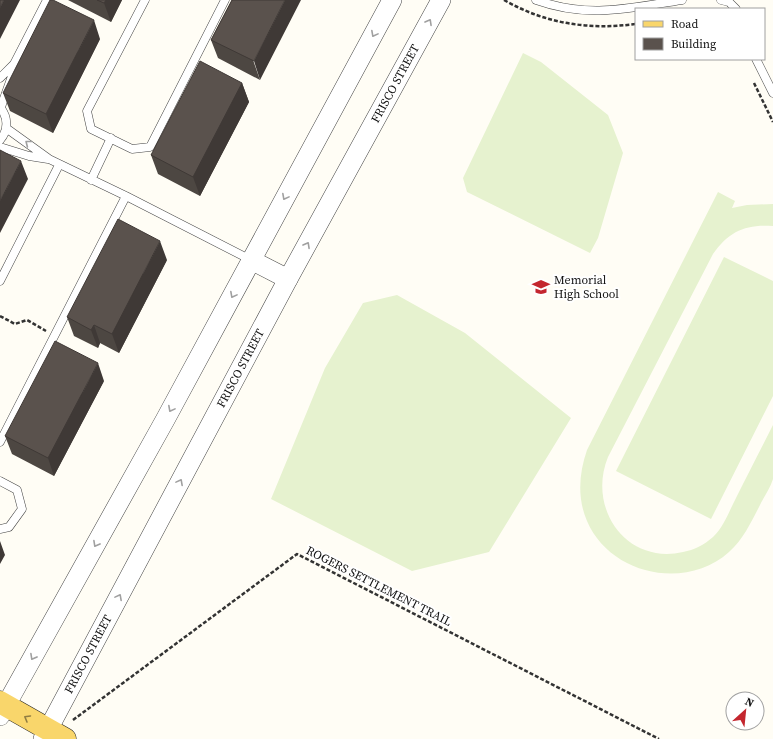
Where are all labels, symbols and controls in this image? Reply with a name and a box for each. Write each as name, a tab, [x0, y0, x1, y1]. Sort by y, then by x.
legend	[635, 8, 765, 60]
text: Road	[671, 16, 698, 32]
one-way arrow	[424, 19, 431, 26]
one-way arrow	[371, 30, 378, 37]
text: Building	[671, 36, 716, 52]
street label: FRISCO STREET	[367, 41, 423, 126]
one-way arrow	[25, 141, 32, 148]
one-way arrow	[283, 193, 290, 201]
one-way arrow	[302, 241, 310, 249]
place label: Memorial High School	[554, 272, 619, 302]
school or university icon: Memorial High School	[531, 277, 551, 297]
one-way arrow	[230, 290, 237, 298]
street label: FRISCO STREET	[213, 326, 268, 410]
one-way arrow	[168, 405, 176, 412]
one-way arrow	[176, 479, 183, 486]
one-way arrow	[94, 540, 101, 547]
street label: ROGERS SETTLEMENT TRAIL	[303, 542, 455, 630]
one-way arrow	[115, 594, 122, 601]
street label: FRISCO STREET	[61, 611, 116, 696]
one-way arrow	[30, 653, 38, 660]
north arrow	[725, 691, 765, 731]
text: N	[742, 694, 756, 711]
one-way arrow	[24, 715, 31, 722]

